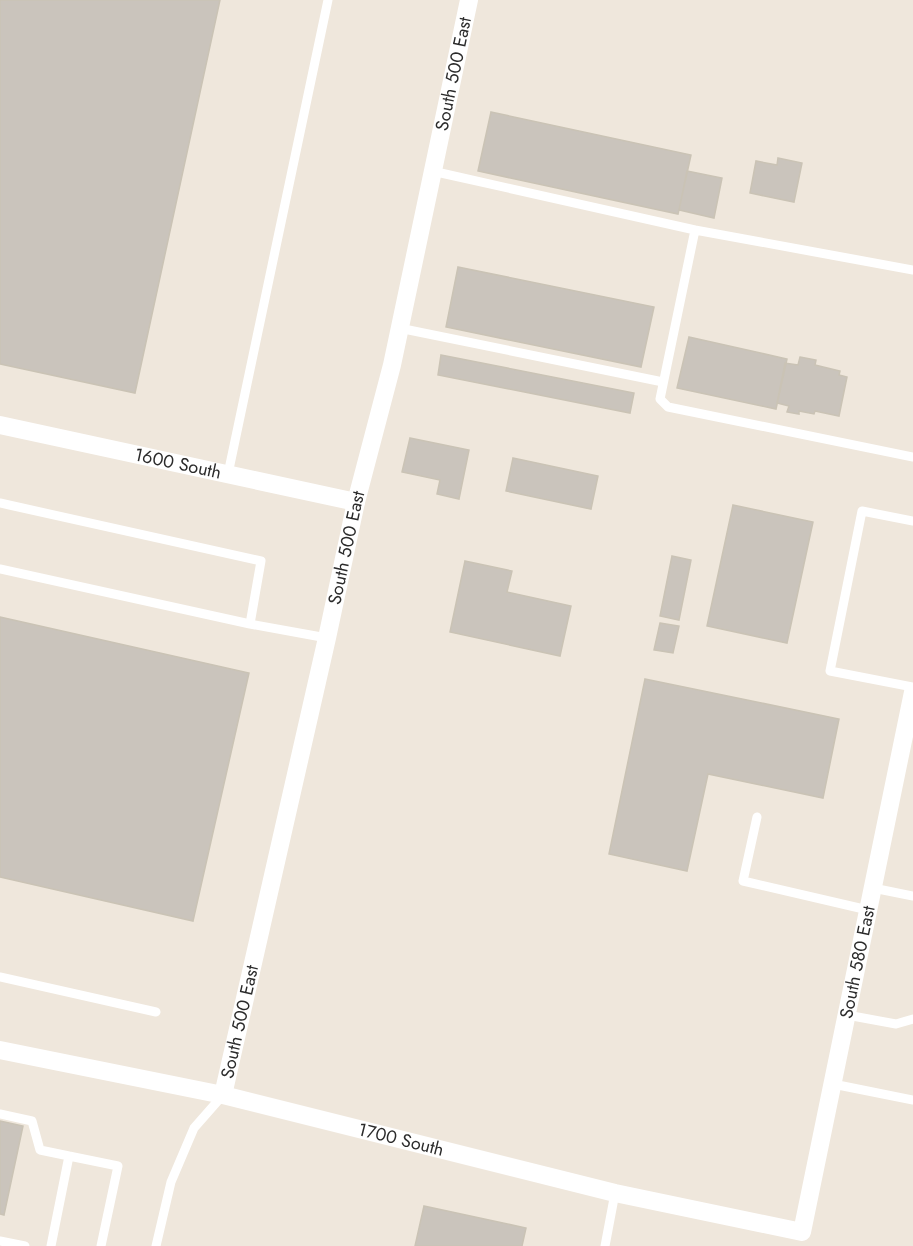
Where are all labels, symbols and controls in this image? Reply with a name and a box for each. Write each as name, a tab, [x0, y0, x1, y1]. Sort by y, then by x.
street label: South 500 East	[429, 14, 478, 133]
street label: 1600 South	[132, 441, 224, 486]
street label: South 500 East	[321, 487, 372, 607]
street label: South 580 East	[833, 903, 882, 1021]
street label: South 500 East	[214, 962, 265, 1081]
street label: 1700 South	[355, 1116, 447, 1163]

